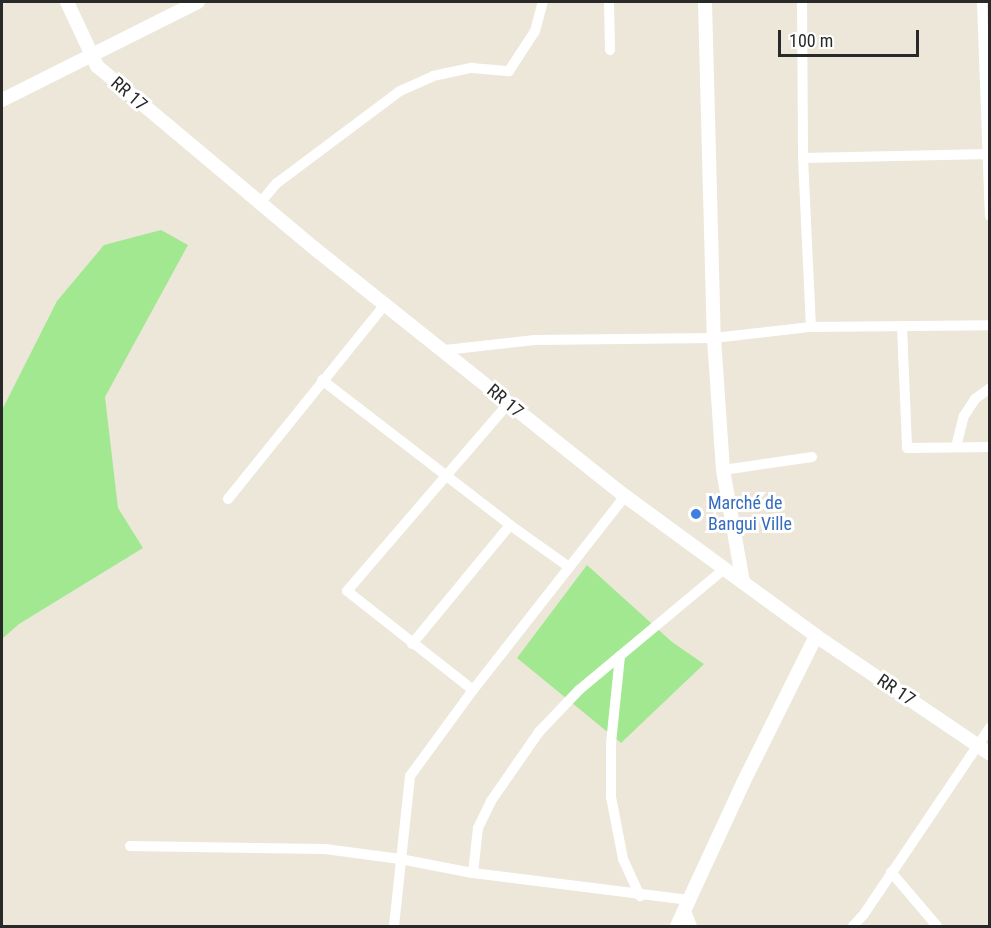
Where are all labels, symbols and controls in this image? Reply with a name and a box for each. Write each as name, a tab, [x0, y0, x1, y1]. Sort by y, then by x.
scale bar	[781, 18, 922, 56]
text: 100 m	[789, 30, 833, 51]
street label: RR 17	[106, 72, 152, 116]
street label: RR 17	[482, 380, 528, 422]
place label: Marché de Bangui Ville	[708, 493, 792, 536]
marker: Marché de Bangui Ville	[689, 507, 703, 521]
street label: RR 17	[873, 670, 919, 710]

